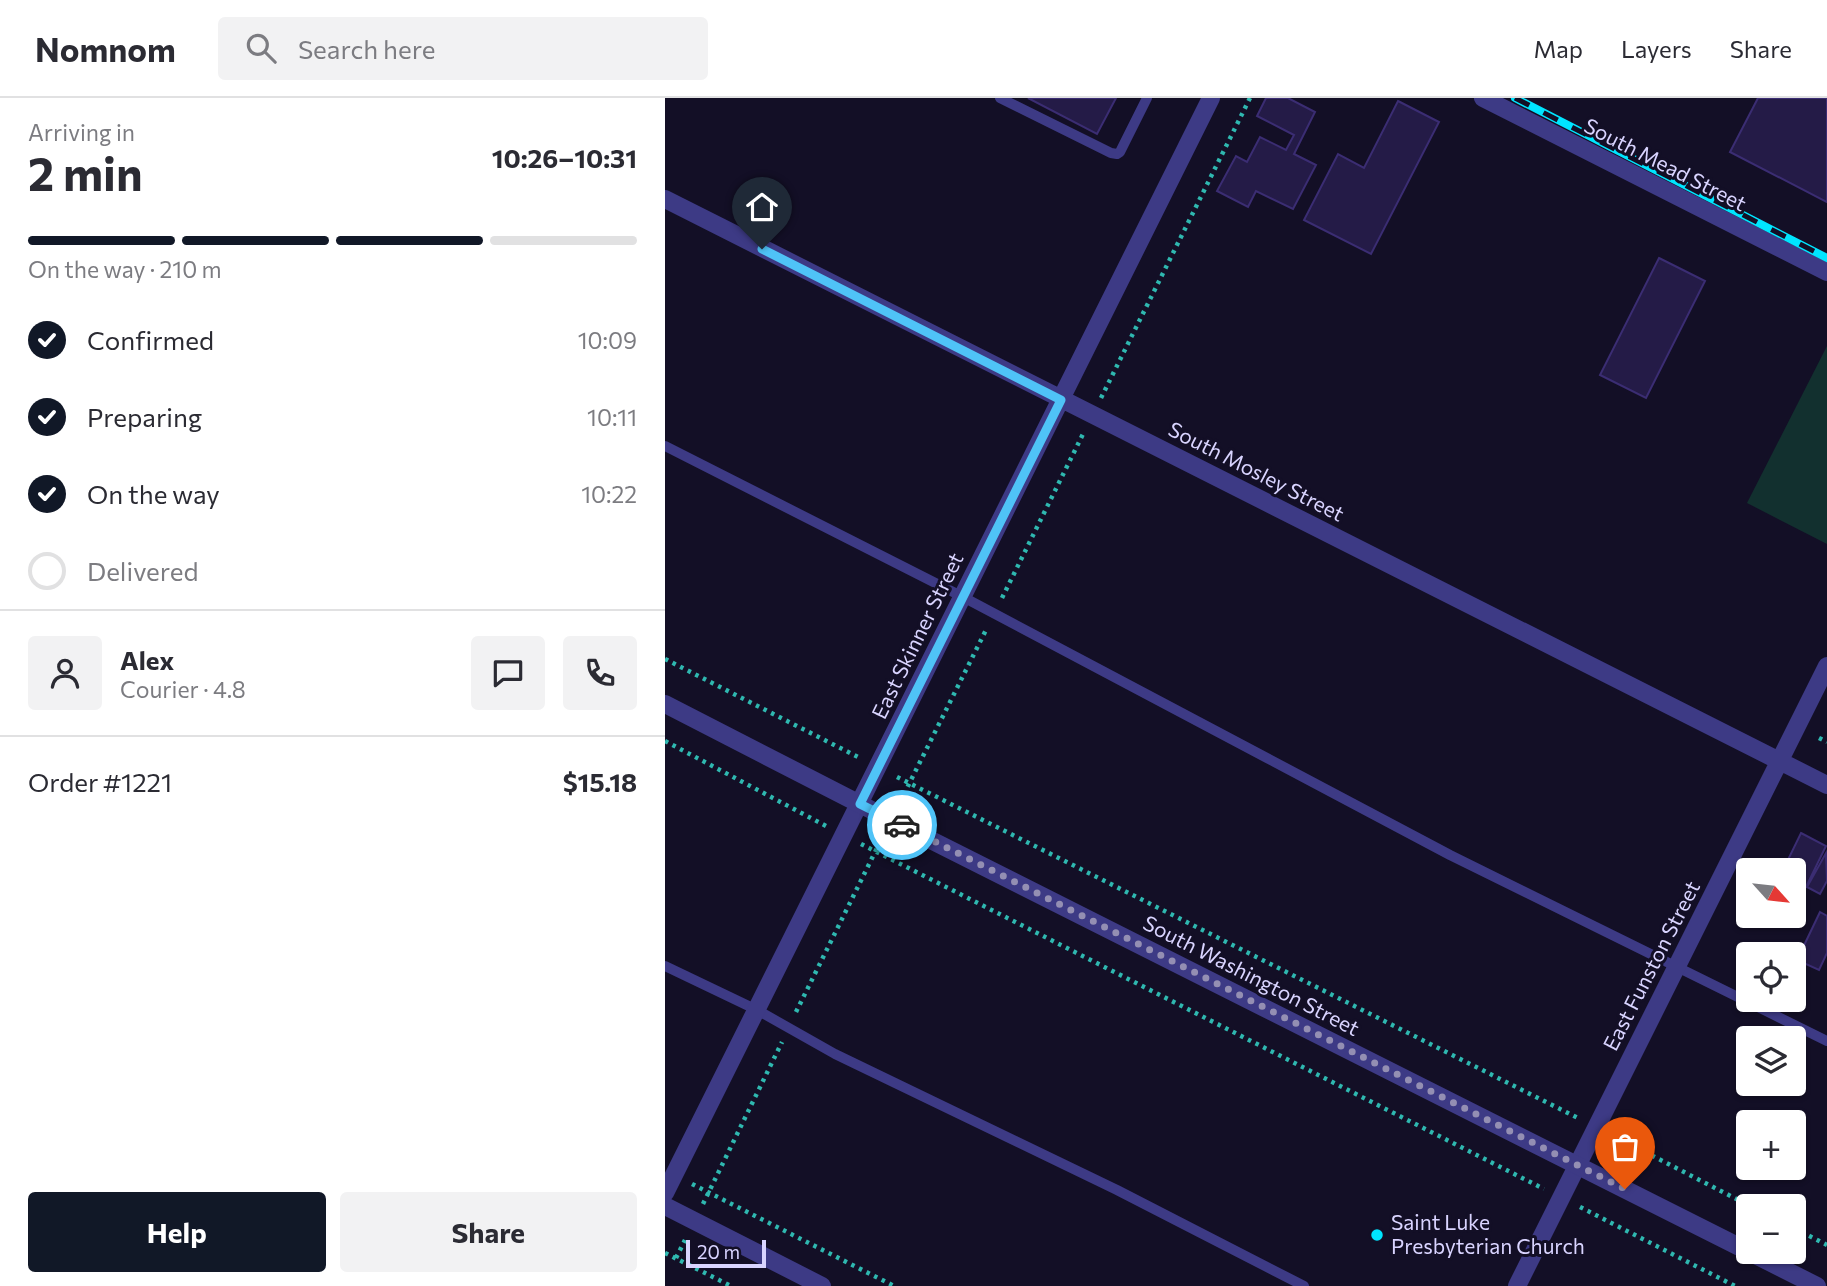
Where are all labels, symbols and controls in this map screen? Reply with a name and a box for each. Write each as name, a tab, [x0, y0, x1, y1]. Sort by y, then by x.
search box	[218, 17, 708, 80]
text: Nomnom	[35, 28, 176, 69]
icon: search	[242, 29, 280, 67]
text: Search here	[298, 33, 435, 64]
text: Map	[1534, 34, 1583, 63]
text: Layers	[1621, 34, 1692, 63]
text: Share	[1730, 34, 1792, 63]
street label: South Mead Street	[1580, 112, 1751, 215]
text: Arriving in	[28, 118, 135, 146]
text: 10:26–10:31	[492, 142, 637, 173]
text: 2 min	[28, 144, 143, 200]
pin	[732, 177, 792, 249]
icon: home	[743, 188, 781, 226]
text: On the way · 210 m	[28, 255, 222, 283]
icon: check	[28, 321, 66, 359]
text: Confirmed	[87, 324, 214, 355]
text: 10:09	[578, 326, 637, 354]
icon: check	[28, 398, 66, 436]
text: Preparing	[87, 401, 202, 432]
text: 10:11	[587, 403, 637, 431]
street label: South Mosley Street	[1165, 416, 1349, 526]
icon: check	[28, 475, 66, 513]
text: On the way	[87, 478, 220, 509]
text: 10:22	[581, 480, 637, 508]
street label: East Skinner Street	[866, 548, 968, 722]
text: Delivered	[87, 555, 198, 586]
button: person	[28, 636, 102, 710]
button: chat	[471, 636, 545, 710]
button: phone	[563, 636, 637, 710]
text: Alex	[120, 644, 174, 675]
text: Courier · 4.8	[120, 675, 246, 703]
text: Order #1221	[28, 766, 172, 797]
text: $15.18	[563, 766, 637, 797]
courier	[867, 790, 937, 860]
icon: car	[883, 806, 921, 844]
north arrow	[1736, 858, 1806, 928]
map controls	[1736, 858, 1806, 1264]
street label: East Funston Street	[1597, 876, 1704, 1054]
street label: South Washington Street	[1139, 909, 1364, 1040]
button: locate	[1736, 942, 1806, 1012]
button: layers	[1736, 1026, 1806, 1096]
button: +	[1736, 1110, 1806, 1180]
pin	[1595, 1117, 1655, 1189]
icon: bag	[1606, 1128, 1644, 1166]
button: Help	[28, 1192, 326, 1272]
button: Share	[340, 1192, 637, 1272]
button: −	[1736, 1194, 1806, 1264]
place label: Saint Luke Presbyterian Church	[1391, 1209, 1585, 1258]
marker: Saint Luke Presbyterian Church	[1369, 1227, 1385, 1243]
scale bar	[686, 1237, 767, 1269]
text: 20 m	[697, 1240, 740, 1263]

